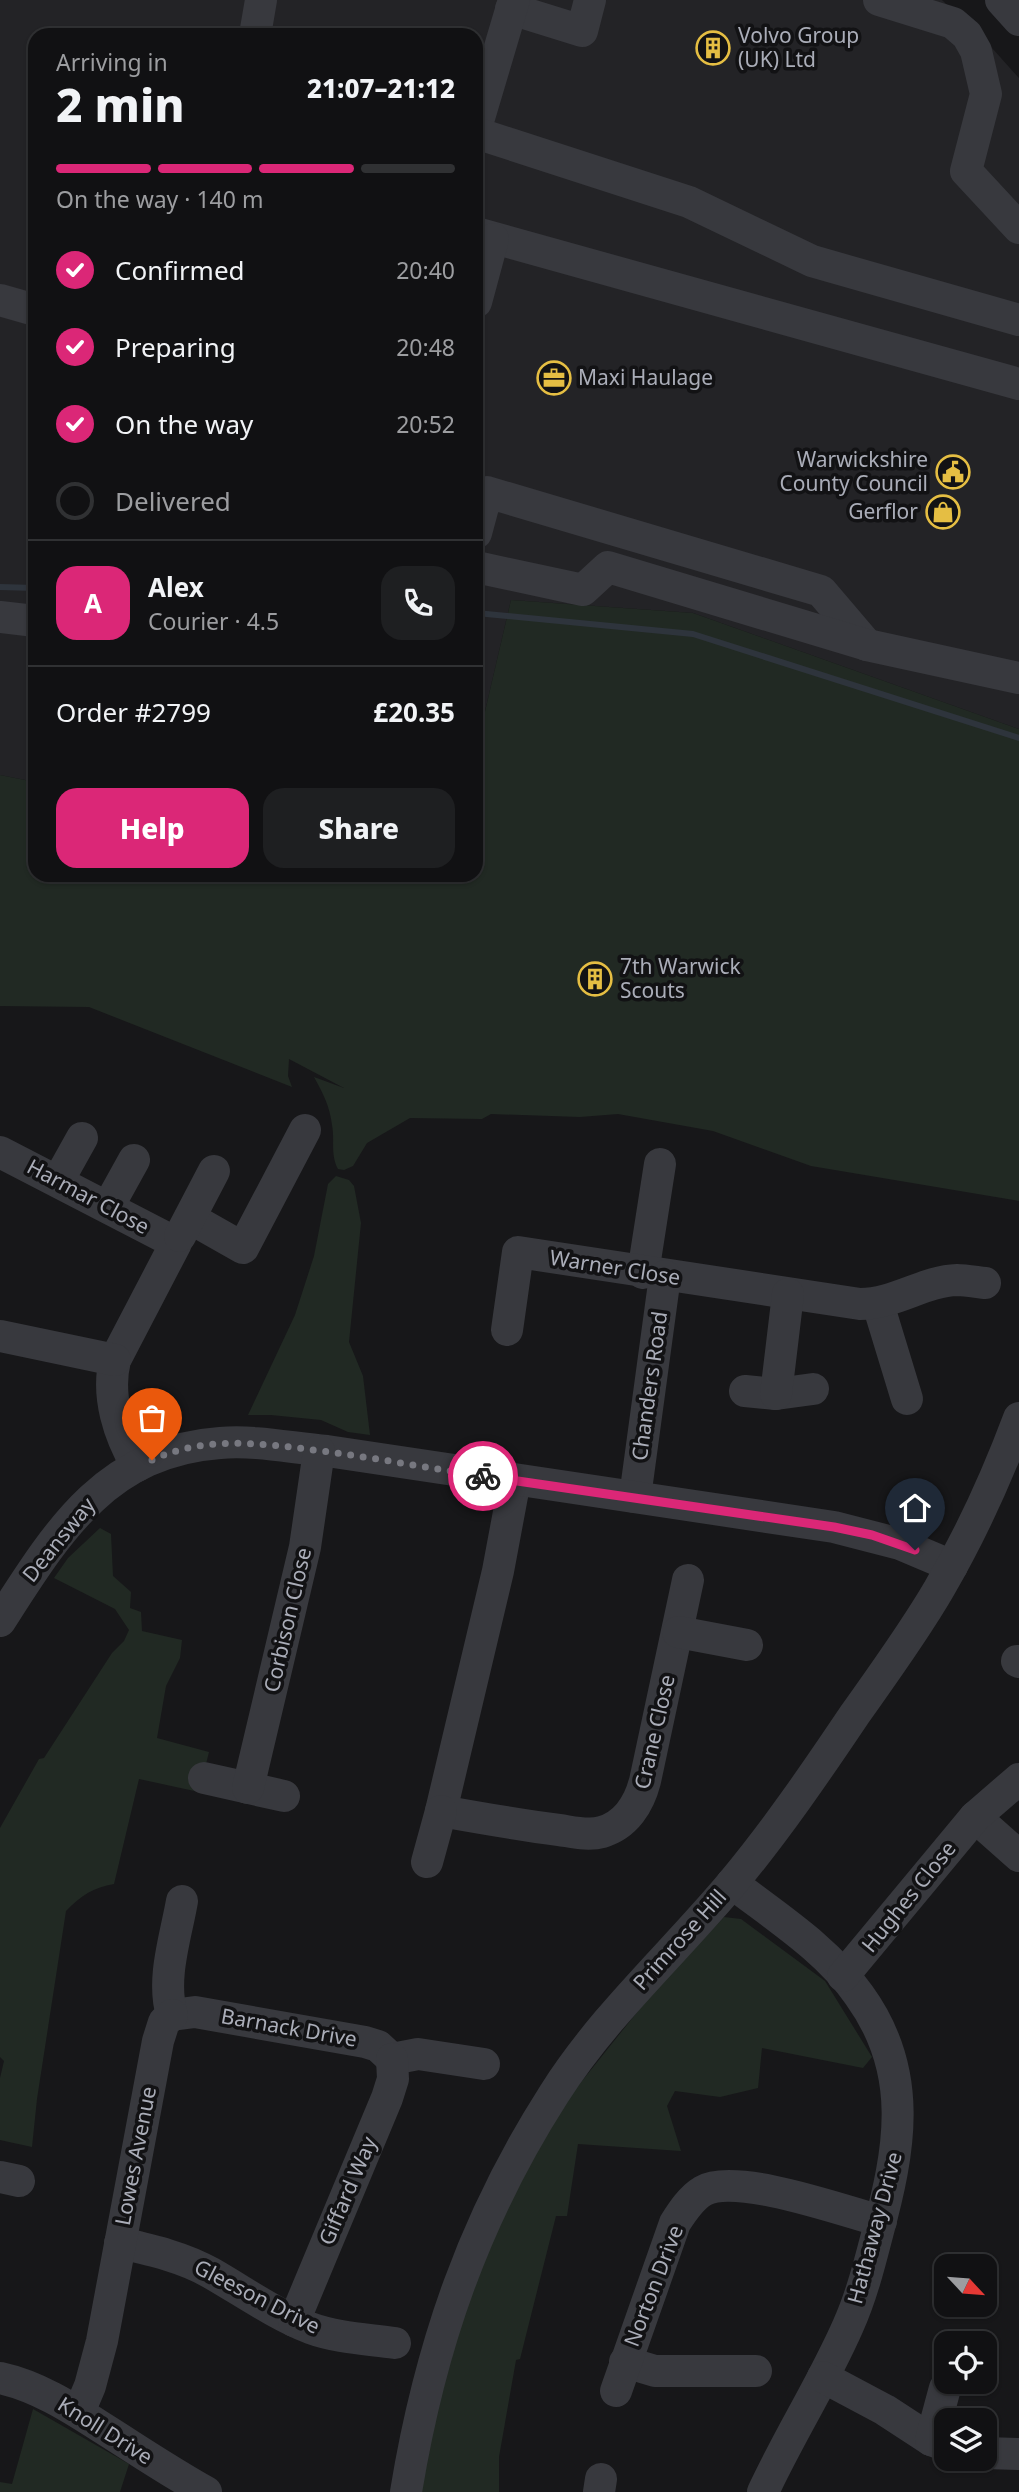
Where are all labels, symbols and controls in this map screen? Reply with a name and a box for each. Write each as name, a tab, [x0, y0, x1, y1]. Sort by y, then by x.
place label: Volvo Group (UK) Ltd	[738, 21, 859, 73]
building icon: Volvo Group (UK) Ltd	[694, 29, 732, 67]
text: Arriving in	[56, 46, 168, 78]
text: 21:07–21:12	[307, 70, 455, 106]
text: 2 min	[56, 73, 185, 135]
text: On the way · 140 m	[56, 183, 263, 215]
icon: check	[56, 251, 94, 289]
text: Confirmed	[115, 252, 245, 288]
text: 20:40	[396, 254, 455, 286]
icon: check	[56, 328, 94, 366]
text: Preparing	[115, 329, 236, 365]
text: 20:48	[396, 331, 455, 363]
office icon: Maxi Haulage	[535, 359, 573, 397]
place label: Maxi Haulage	[578, 363, 713, 391]
icon: check	[56, 405, 94, 443]
text: On the way	[115, 406, 253, 442]
text: 20:52	[396, 408, 455, 440]
place label: Warwickshire County Council	[779, 445, 928, 497]
public building icon: Warwickshire County Council	[934, 453, 972, 491]
text: Delivered	[115, 483, 231, 519]
shop icon: Gerflor	[924, 493, 962, 531]
place label: Gerflor	[848, 497, 918, 525]
button: phone	[381, 566, 455, 640]
text: Alex	[148, 569, 204, 605]
text: A	[84, 585, 102, 621]
text: Courier · 4.5	[148, 605, 279, 637]
text: Order #2799	[56, 694, 211, 730]
text: £20.35	[373, 694, 455, 730]
button: Help	[56, 788, 249, 868]
button: Share	[263, 788, 455, 868]
place label: 7th Warwick Scouts	[620, 952, 742, 1004]
building icon: 7th Warwick Scouts	[576, 960, 614, 998]
street label: Harmar Close	[22, 1152, 155, 1240]
street label: Warner Close	[548, 1243, 682, 1291]
street label: Chanders Road	[625, 1309, 673, 1462]
pin	[122, 1388, 182, 1460]
icon: bag	[133, 1399, 171, 1437]
courier	[448, 1441, 518, 1511]
icon: bike	[464, 1457, 502, 1495]
pin	[885, 1478, 945, 1550]
icon: home	[896, 1489, 934, 1527]
street label: Deansway	[16, 1491, 101, 1587]
street label: Corbison Close	[257, 1545, 317, 1695]
street label: Crane Close	[627, 1672, 681, 1792]
street label: Hughes Close	[855, 1835, 962, 1958]
street label: Primrose Hill	[627, 1883, 732, 1996]
street label: Barnack Drive	[219, 2001, 359, 2053]
street label: Lowes Avenue	[108, 2084, 162, 2228]
street label: Giffard Way	[312, 2132, 383, 2249]
street label: Hathaway Drive	[840, 2149, 908, 2307]
street label: Norton Drive	[617, 2221, 689, 2350]
street label: Gleeson Drive	[190, 2252, 325, 2340]
north arrow	[934, 2254, 998, 2317]
map controls	[934, 2254, 997, 2471]
button: locate	[934, 2331, 997, 2394]
street label: Knoll Drive	[53, 2390, 158, 2470]
button: layers	[934, 2408, 997, 2471]

